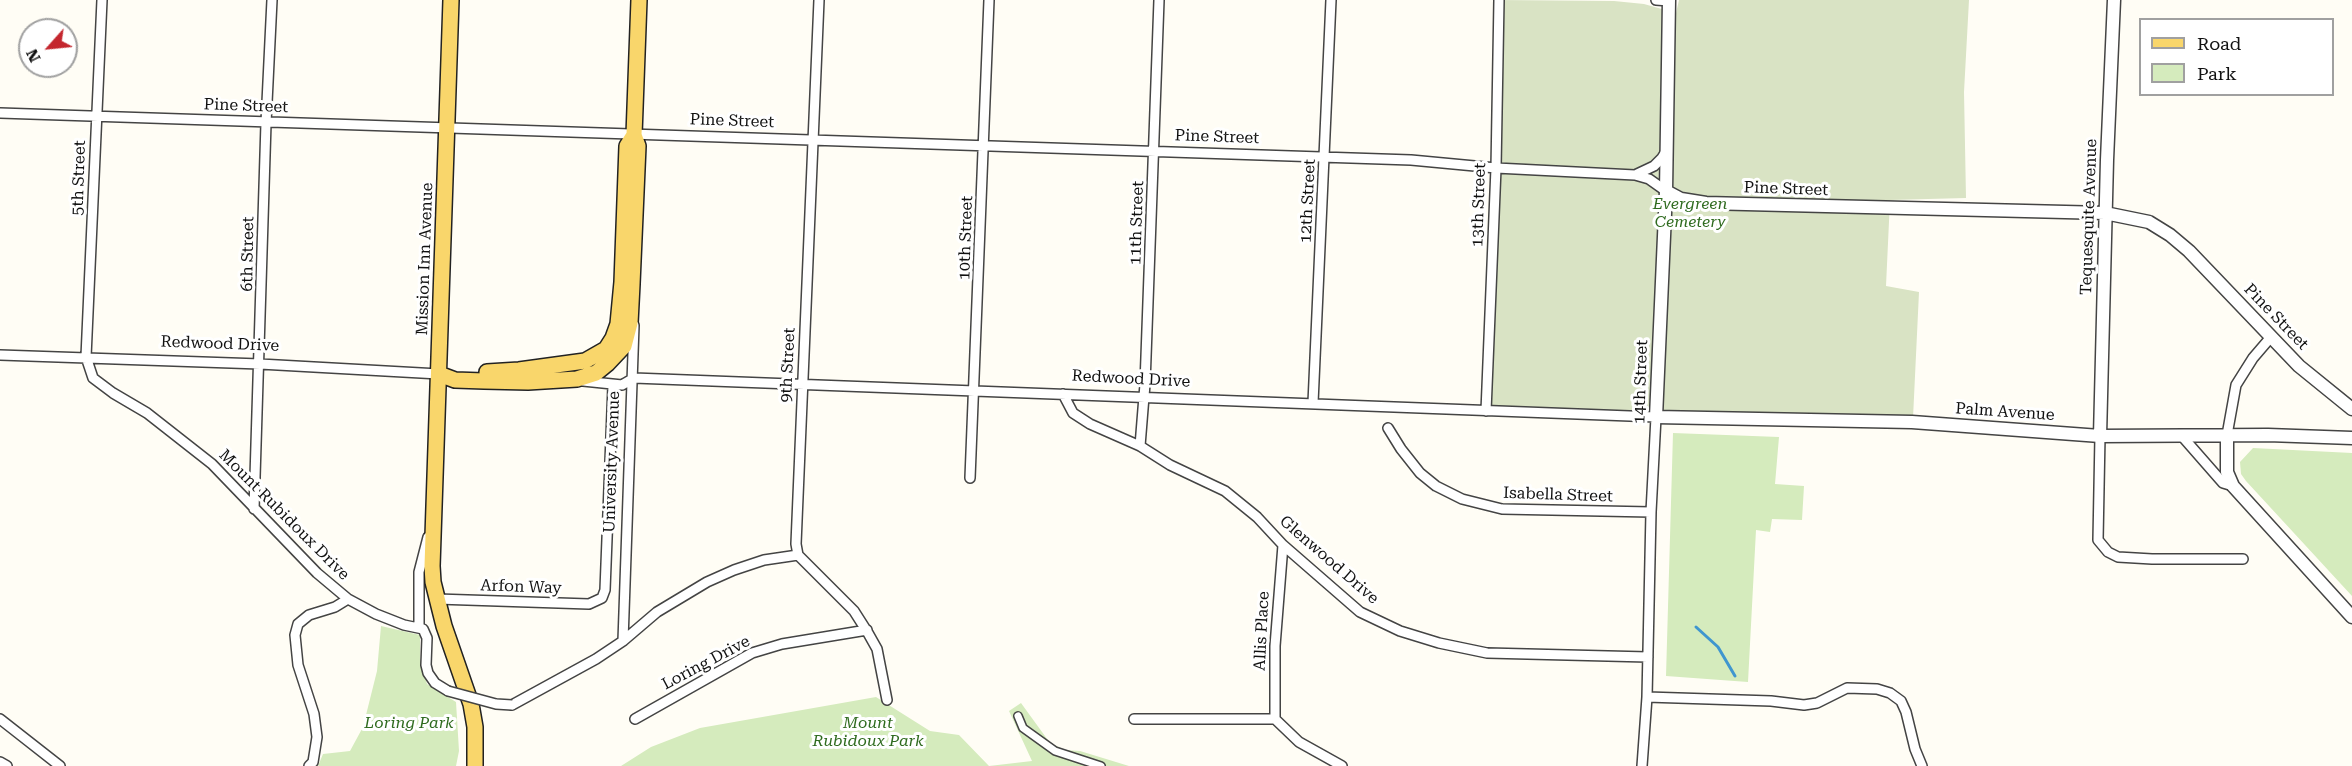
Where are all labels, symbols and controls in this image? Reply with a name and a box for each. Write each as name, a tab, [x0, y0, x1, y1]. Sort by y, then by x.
north arrow	[18, 18, 78, 78]
legend	[2139, 18, 2334, 96]
text: Road	[2197, 33, 2241, 54]
text: N	[22, 46, 45, 65]
text: Park	[2197, 63, 2237, 84]
street label: Pine Street	[203, 95, 289, 117]
street label: Pine Street	[689, 110, 775, 132]
street label: Pine Street	[1174, 126, 1260, 148]
street label: Tequesquite Avenue	[2077, 139, 2101, 295]
street label: 5th Street	[68, 140, 90, 216]
street label: 12th Street	[1296, 158, 1320, 244]
street label: 13th Street	[1468, 163, 1490, 247]
street label: Pine Street	[1743, 178, 1829, 200]
street label: 11th Street	[1126, 181, 1148, 265]
street label: Mission Inn Avenue	[413, 182, 437, 336]
park label: Evergreen Cemetery	[1653, 194, 1727, 232]
street label: 10th Street	[955, 196, 977, 280]
street label: 6th Street	[238, 216, 258, 292]
street label: Pine Street	[2240, 280, 2312, 354]
street label: 9th Street	[776, 327, 800, 403]
street label: Redwood Drive	[160, 332, 280, 356]
street label: 14th Street	[1630, 340, 1652, 424]
street label: Redwood Drive	[1071, 366, 1191, 392]
street label: University Avenue	[600, 391, 624, 533]
street label: Palm Avenue	[1955, 399, 2055, 425]
street label: Mount Rubidoux Drive	[215, 446, 353, 584]
street label: Isabella Street	[1503, 483, 1613, 507]
street label: Glenwood Drive	[1276, 512, 1382, 608]
street label: Arfon Way	[480, 576, 562, 598]
street label: Allis Place	[1250, 591, 1274, 671]
street label: Loring Drive	[659, 632, 753, 694]
park label: Loring Park	[364, 713, 454, 733]
park label: Mount Rubidoux Park	[812, 713, 924, 751]

